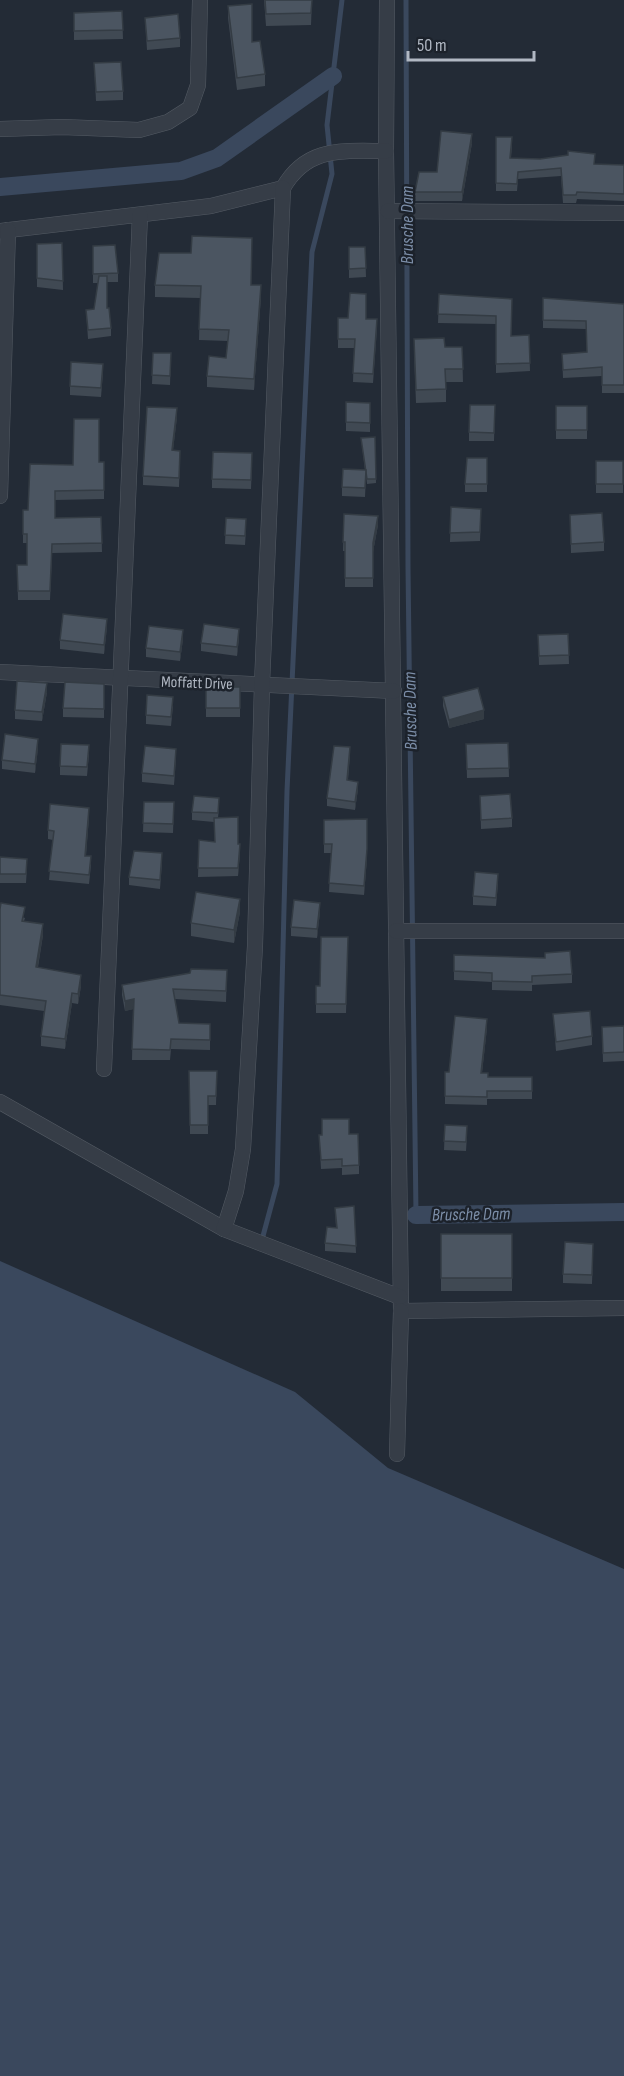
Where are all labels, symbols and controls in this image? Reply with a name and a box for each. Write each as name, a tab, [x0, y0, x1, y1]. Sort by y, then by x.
scale bar	[408, 24, 534, 62]
text: 50 m	[417, 35, 447, 56]
water label: Brusche Dam	[397, 186, 418, 264]
water label: Brusche Dam	[399, 672, 422, 750]
street label: Moffatt Drive	[161, 673, 233, 694]
water label: Brusche Dam	[432, 1203, 510, 1226]

